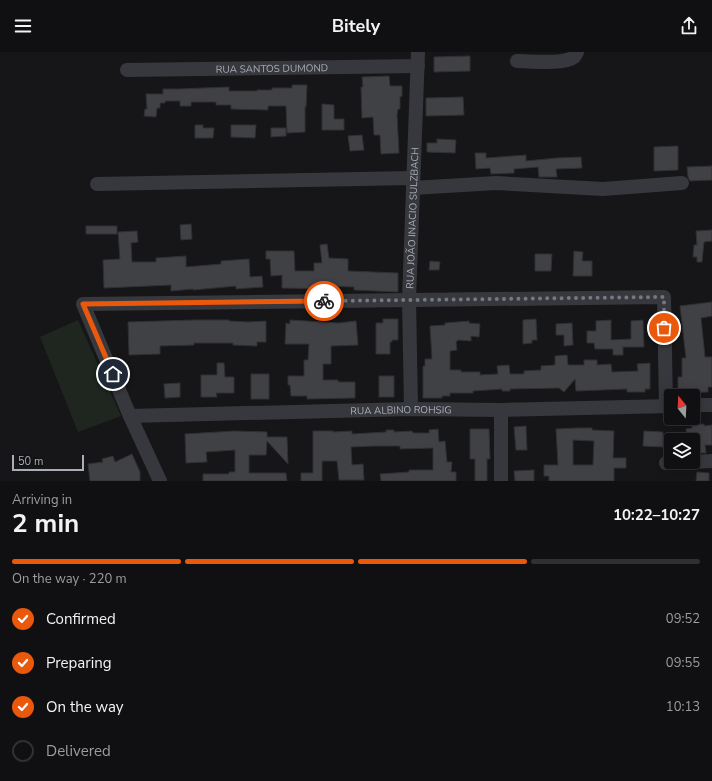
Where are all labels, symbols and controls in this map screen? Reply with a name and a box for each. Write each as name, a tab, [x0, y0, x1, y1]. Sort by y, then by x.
text: Bitely	[332, 14, 380, 38]
icon: menu	[12, 15, 34, 37]
icon: share	[678, 15, 700, 37]
street label: RUA SANTOS DUMOND	[216, 61, 328, 77]
street label: RUA JOÃO INACIO SULZBACH	[403, 147, 423, 289]
courier	[304, 281, 344, 321]
icon: bike	[313, 290, 335, 312]
pin	[647, 311, 681, 345]
icon: bag	[653, 317, 675, 339]
pin	[96, 357, 130, 391]
icon: home	[102, 363, 124, 385]
north arrow	[664, 389, 700, 425]
map controls	[664, 389, 700, 469]
street label: RUA ALBINO ROHSIG	[350, 403, 452, 419]
button: layers	[664, 433, 700, 469]
scale bar	[12, 453, 84, 472]
text: 50 m	[18, 454, 43, 469]
text: Arriving in	[12, 491, 72, 509]
text: 10:22–10:27	[613, 505, 700, 525]
text: 2 min	[12, 506, 79, 541]
text: On the way · 220 m	[12, 570, 127, 588]
icon: check	[12, 608, 34, 630]
text: Confirmed	[46, 609, 116, 629]
text: 09:52	[666, 610, 700, 628]
icon: check	[12, 652, 34, 674]
text: Preparing	[46, 653, 111, 673]
text: 09:55	[666, 654, 700, 672]
icon: check	[12, 696, 34, 718]
text: On the way	[46, 697, 124, 717]
text: 10:13	[666, 698, 700, 716]
text: Delivered	[46, 741, 111, 761]

